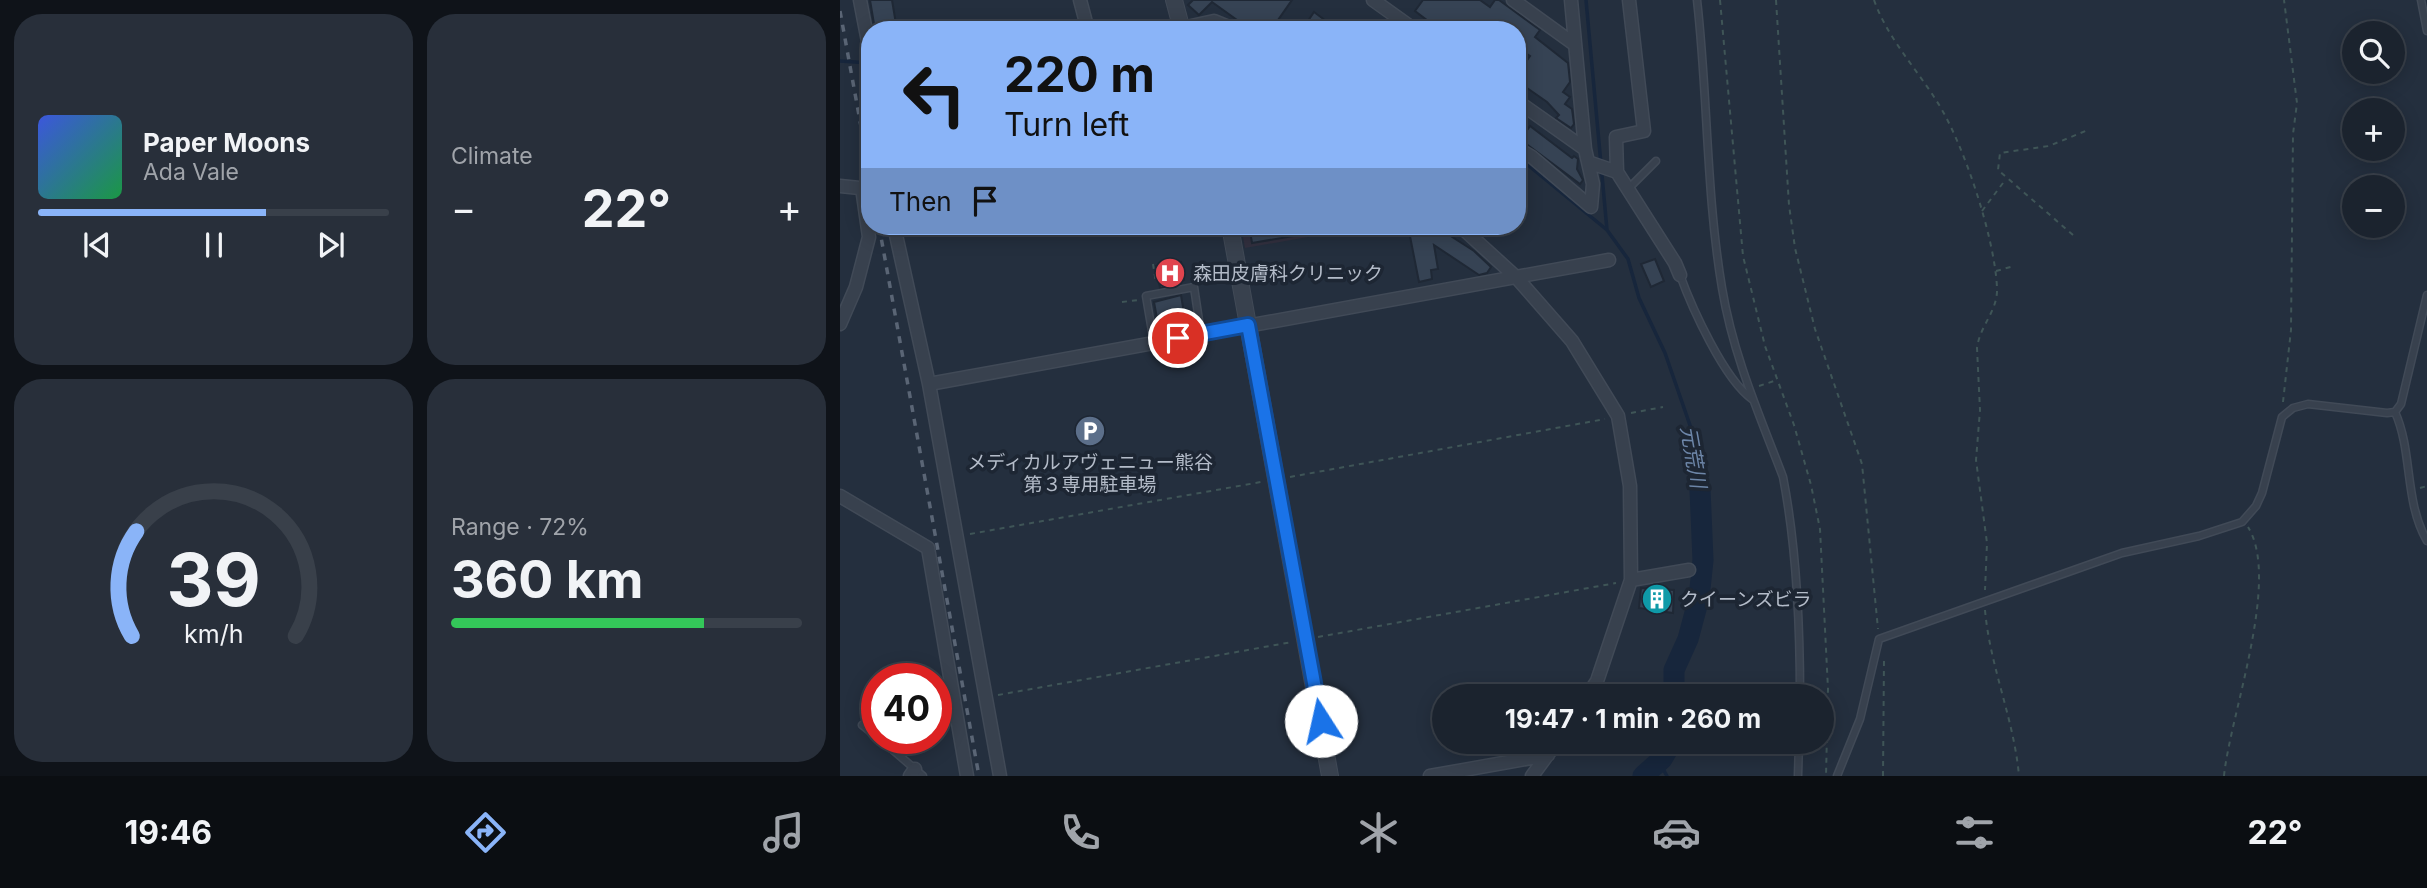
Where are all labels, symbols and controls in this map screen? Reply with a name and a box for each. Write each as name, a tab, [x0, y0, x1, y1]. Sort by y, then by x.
map controls	[2342, 21, 2405, 238]
button: search	[2342, 21, 2405, 84]
text: 220 m	[1004, 45, 1155, 104]
icon: left	[889, 49, 980, 140]
button: +	[2342, 98, 2405, 161]
text: Turn left	[1004, 105, 1129, 144]
text: Paper Moons	[143, 127, 310, 158]
text: Climate	[451, 142, 533, 170]
text: Ada Vale	[143, 158, 239, 186]
button: −	[2342, 175, 2405, 238]
text: 22°	[582, 177, 671, 240]
icon: arrive	[966, 182, 1004, 220]
text: −	[451, 185, 476, 231]
text: +	[777, 185, 802, 231]
text: Then	[889, 186, 952, 217]
icon: previous	[78, 226, 116, 264]
icon: pause	[195, 226, 233, 264]
icon: next	[312, 226, 350, 264]
hospital icon: 森田皮膚科クリニック	[1153, 256, 1187, 290]
place label: 森田皮膚科クリニック	[1193, 262, 1383, 285]
pin	[1148, 308, 1208, 368]
icon: arrive	[1159, 319, 1197, 357]
parking icon: メディカルアヴェニュー熊谷 第３専用駐車場	[1073, 414, 1107, 448]
water label: 元荒川	[1676, 424, 1712, 492]
place label: メディカルアヴェニュー熊谷 第３専用駐車場	[967, 451, 1213, 496]
text: Range · 72%	[451, 513, 589, 541]
text: 39	[166, 536, 261, 625]
text: 360 km	[451, 548, 643, 611]
building icon: クイーンズビラ	[1640, 582, 1674, 616]
place label: クイーンズビラ	[1680, 588, 1812, 611]
text: km/h	[184, 619, 243, 649]
speed limit sign: 40	[861, 663, 952, 754]
position arrow	[1284, 684, 1358, 758]
text: 19:47 · 1 min · 260 m	[1505, 703, 1761, 734]
icon: directions	[461, 808, 510, 857]
icon: music	[759, 808, 808, 857]
icon: phone	[1056, 808, 1105, 857]
icon: climate	[1354, 808, 1403, 857]
icon: car	[1652, 808, 1701, 857]
icon: filters	[1950, 808, 1999, 857]
text: 19:46	[124, 813, 212, 852]
text: 22°	[2248, 813, 2303, 852]

